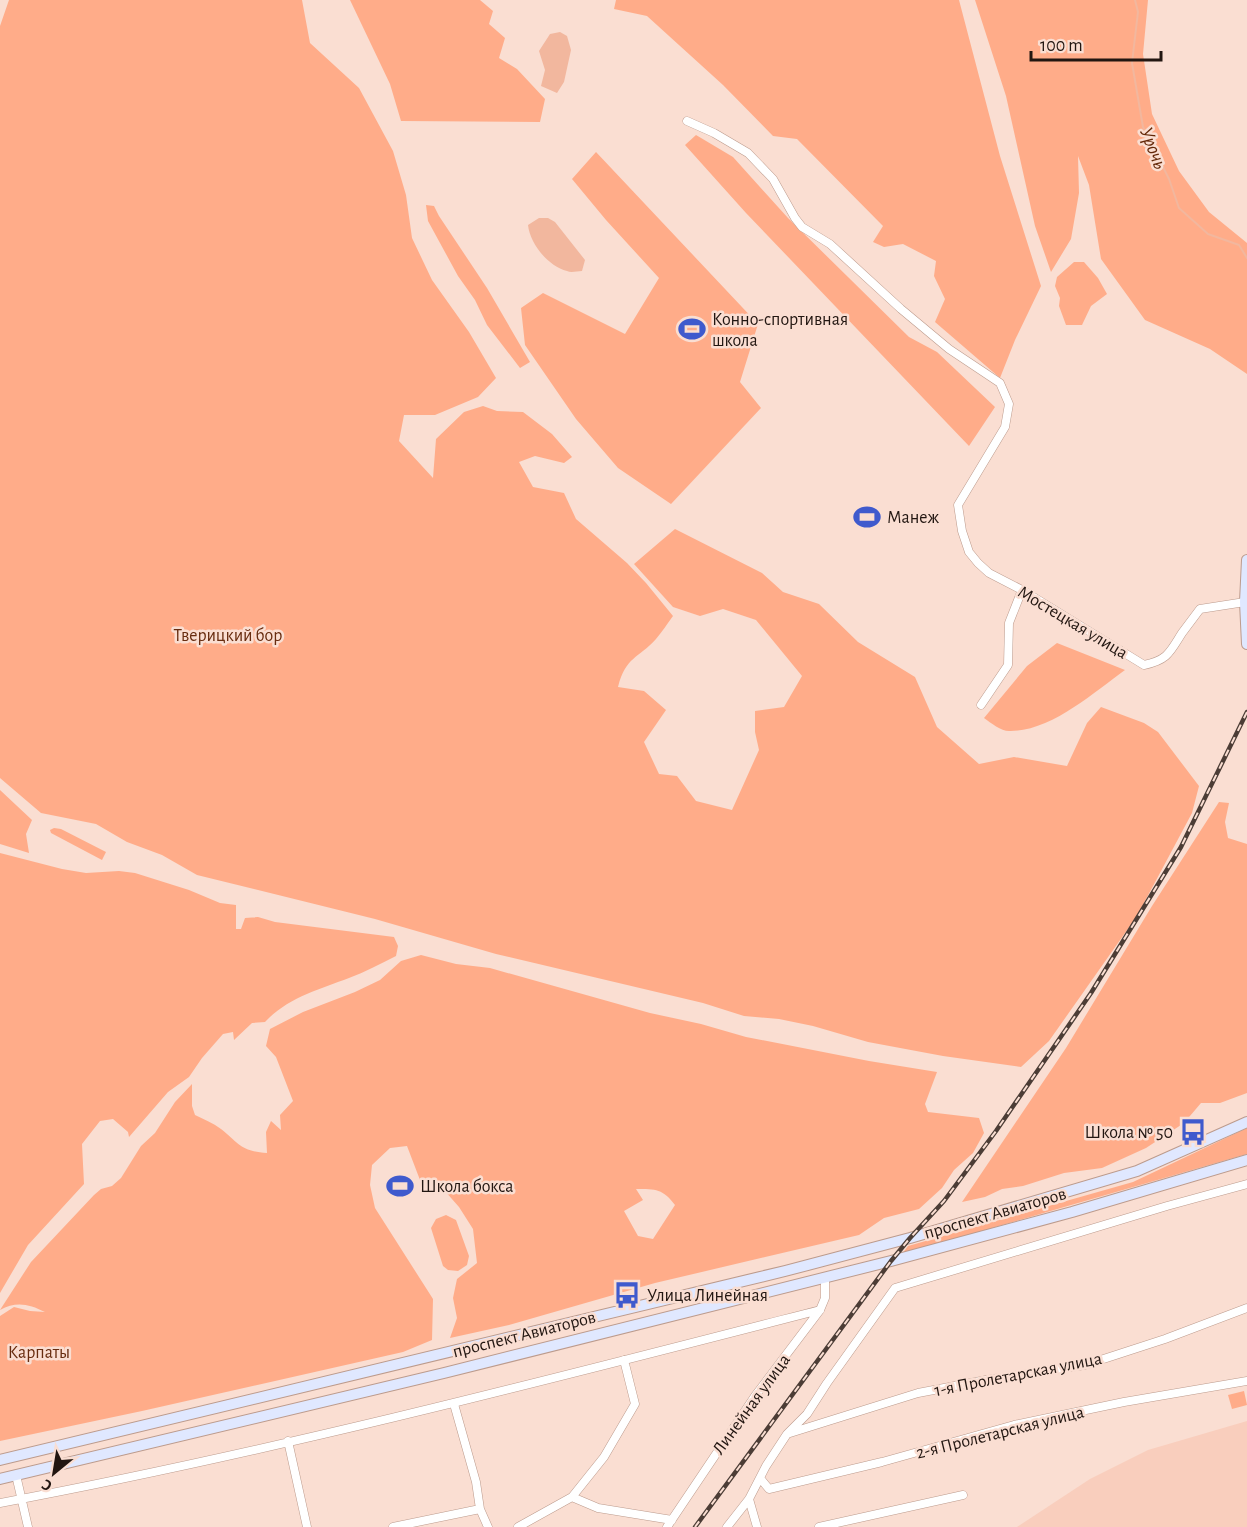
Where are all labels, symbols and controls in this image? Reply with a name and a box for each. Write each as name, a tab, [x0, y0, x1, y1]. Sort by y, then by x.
scale bar	[1031, 24, 1162, 62]
text: 100 m	[1040, 37, 1083, 55]
water label: Урочь	[1136, 125, 1170, 172]
place label: Конно-спортивная школа	[712, 311, 848, 350]
sports icon: Конно-спортивная школа	[677, 314, 707, 344]
sports icon: Манеж	[852, 502, 882, 532]
place label: Манеж	[887, 509, 939, 527]
street label: Мостецкая улица	[1014, 583, 1131, 663]
park label: Тверицкий бор	[174, 626, 282, 645]
bus stop icon: Школа № 50	[1178, 1117, 1208, 1147]
place label: Школа № 50	[1085, 1124, 1173, 1142]
sports icon: Школа бокса	[385, 1171, 415, 1201]
place label: Школа бокса	[420, 1177, 514, 1196]
street label: проспект Авиаторов	[922, 1185, 1068, 1243]
bus stop icon: Улица Линейная	[612, 1280, 642, 1310]
place label: Улица Линейная	[647, 1287, 768, 1305]
street label: проспект Авиаторов	[451, 1308, 598, 1361]
park label: Карпаты	[8, 1344, 70, 1362]
street label: 1-я Пролетарская улица	[933, 1350, 1103, 1400]
street label: Линейная улица	[710, 1351, 794, 1458]
street label: 2-я Пролетарская улица	[914, 1403, 1086, 1463]
north arrow	[24, 1443, 84, 1503]
text: С	[39, 1476, 55, 1494]

